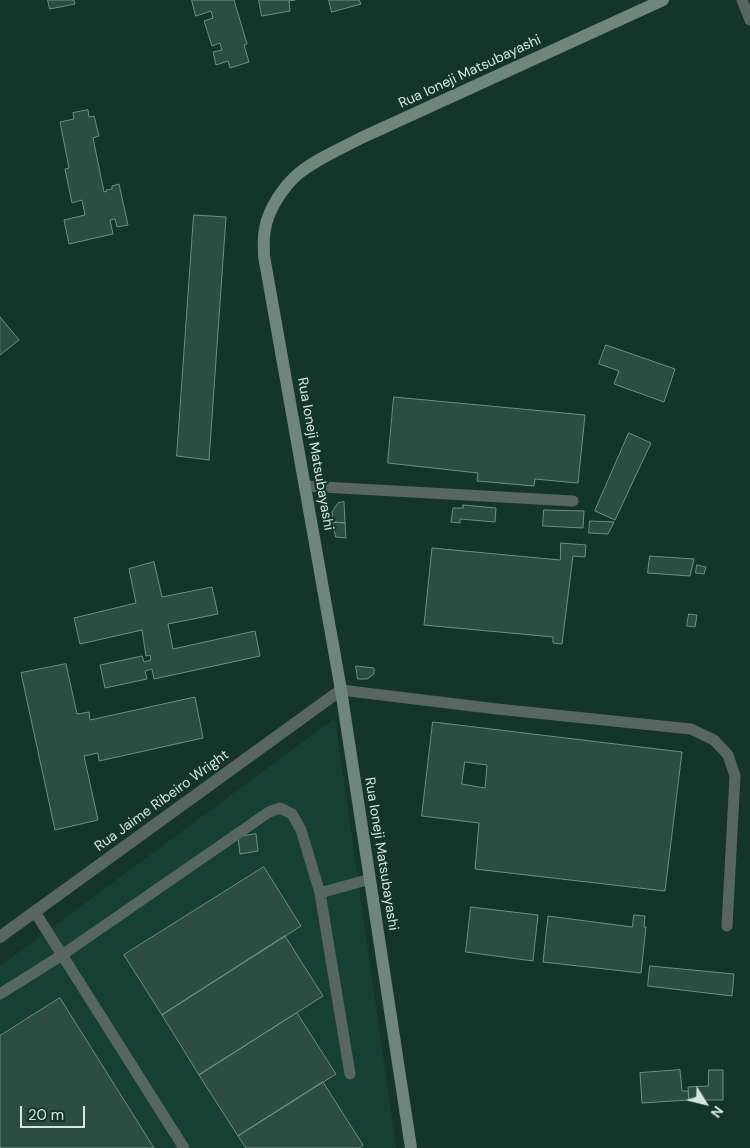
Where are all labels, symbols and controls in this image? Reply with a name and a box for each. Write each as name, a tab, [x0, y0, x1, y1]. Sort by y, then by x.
street label: Rua Ioneji Matsubayashi	[396, 32, 544, 112]
street label: Rua Ioneji Matsubayashi	[293, 376, 337, 532]
street label: Rua Jaime Ribeiro Wright	[92, 747, 232, 855]
street label: Rua Ioneji Matsubayashi	[361, 776, 401, 932]
north arrow	[680, 1078, 730, 1128]
scale bar	[22, 1096, 88, 1128]
text: N	[707, 1102, 727, 1121]
text: 20 m	[28, 1105, 64, 1125]

